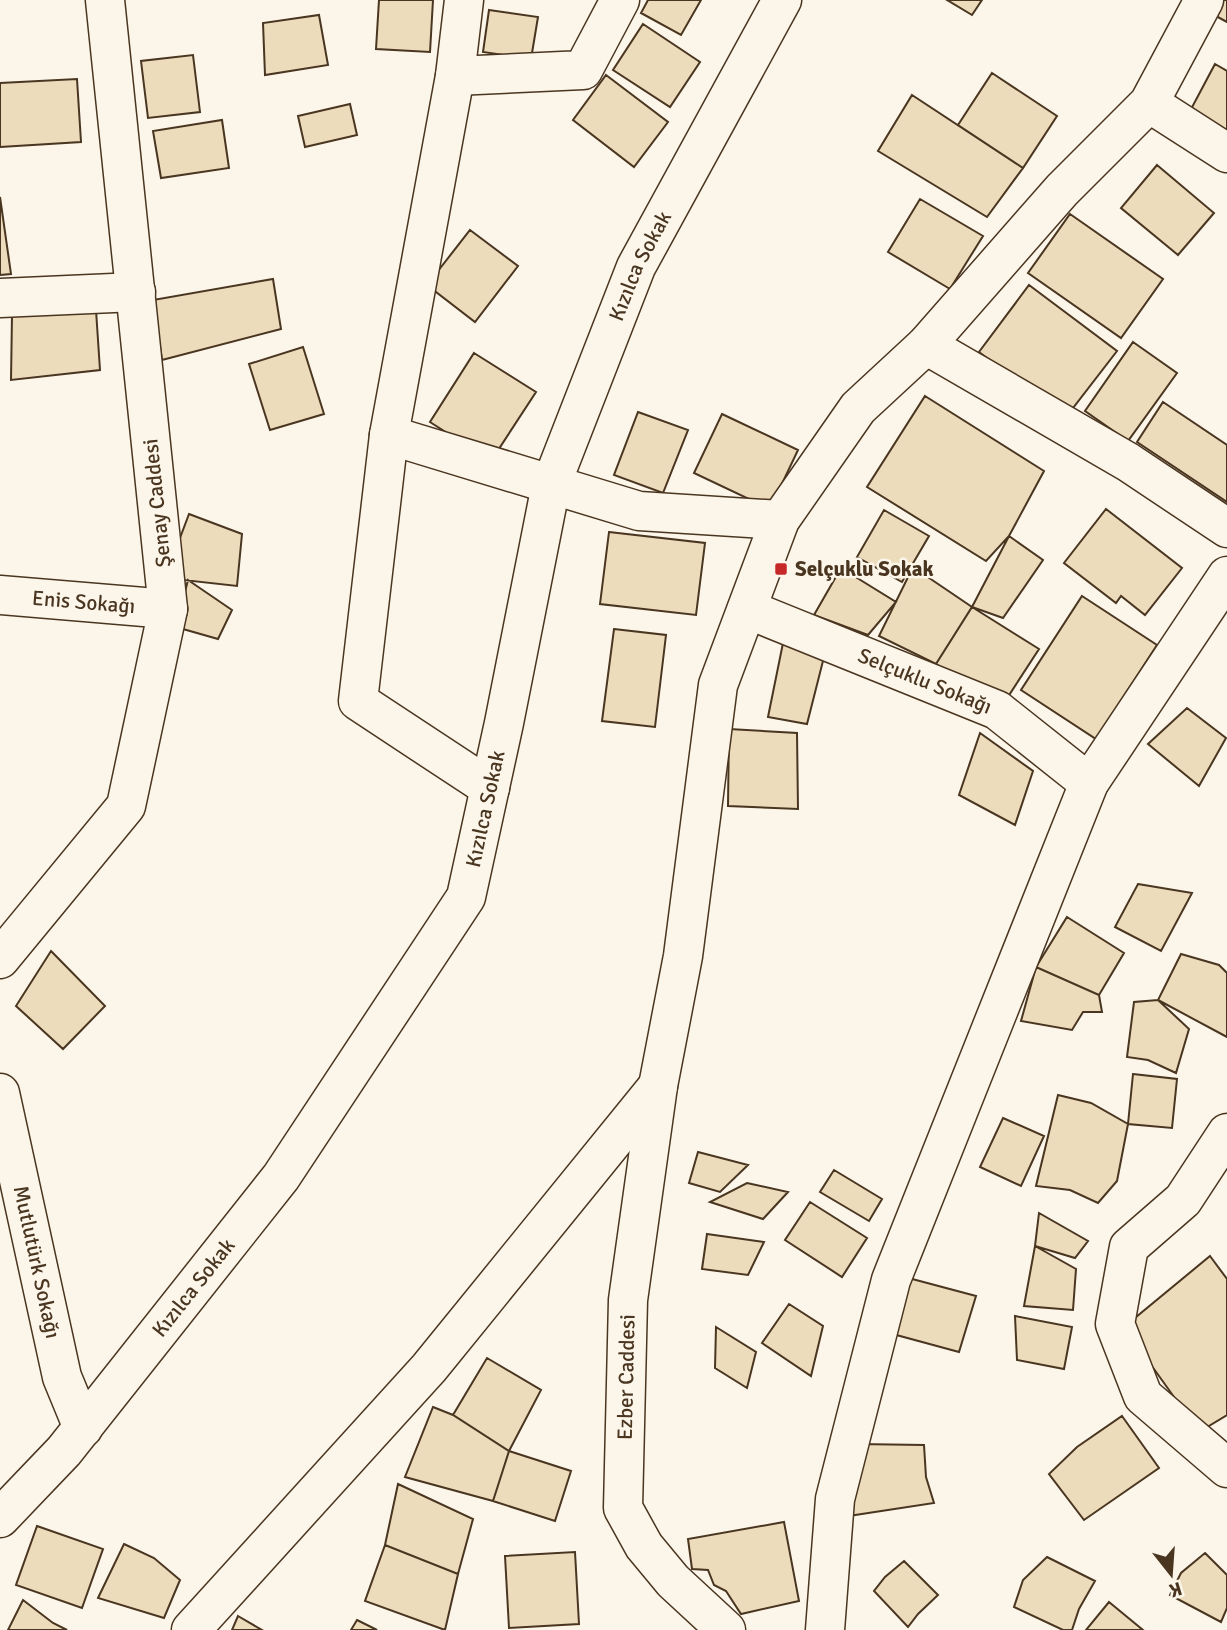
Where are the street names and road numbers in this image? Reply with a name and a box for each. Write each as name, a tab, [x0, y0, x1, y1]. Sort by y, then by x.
street label: Kızılca Sokak	[603, 206, 677, 325]
street label: Şenay Caddesi	[137, 437, 177, 569]
street label: Enis Sokağı	[31, 585, 136, 619]
street label: Selçuklu Sokağı	[854, 642, 996, 720]
street label: Kızılca Sokak	[460, 748, 511, 870]
street label: Mutlutürk Sokağı	[8, 1183, 66, 1341]
street label: Kızılca Sokak	[146, 1233, 241, 1342]
street label: Ezber Caddesi	[612, 1314, 641, 1440]

